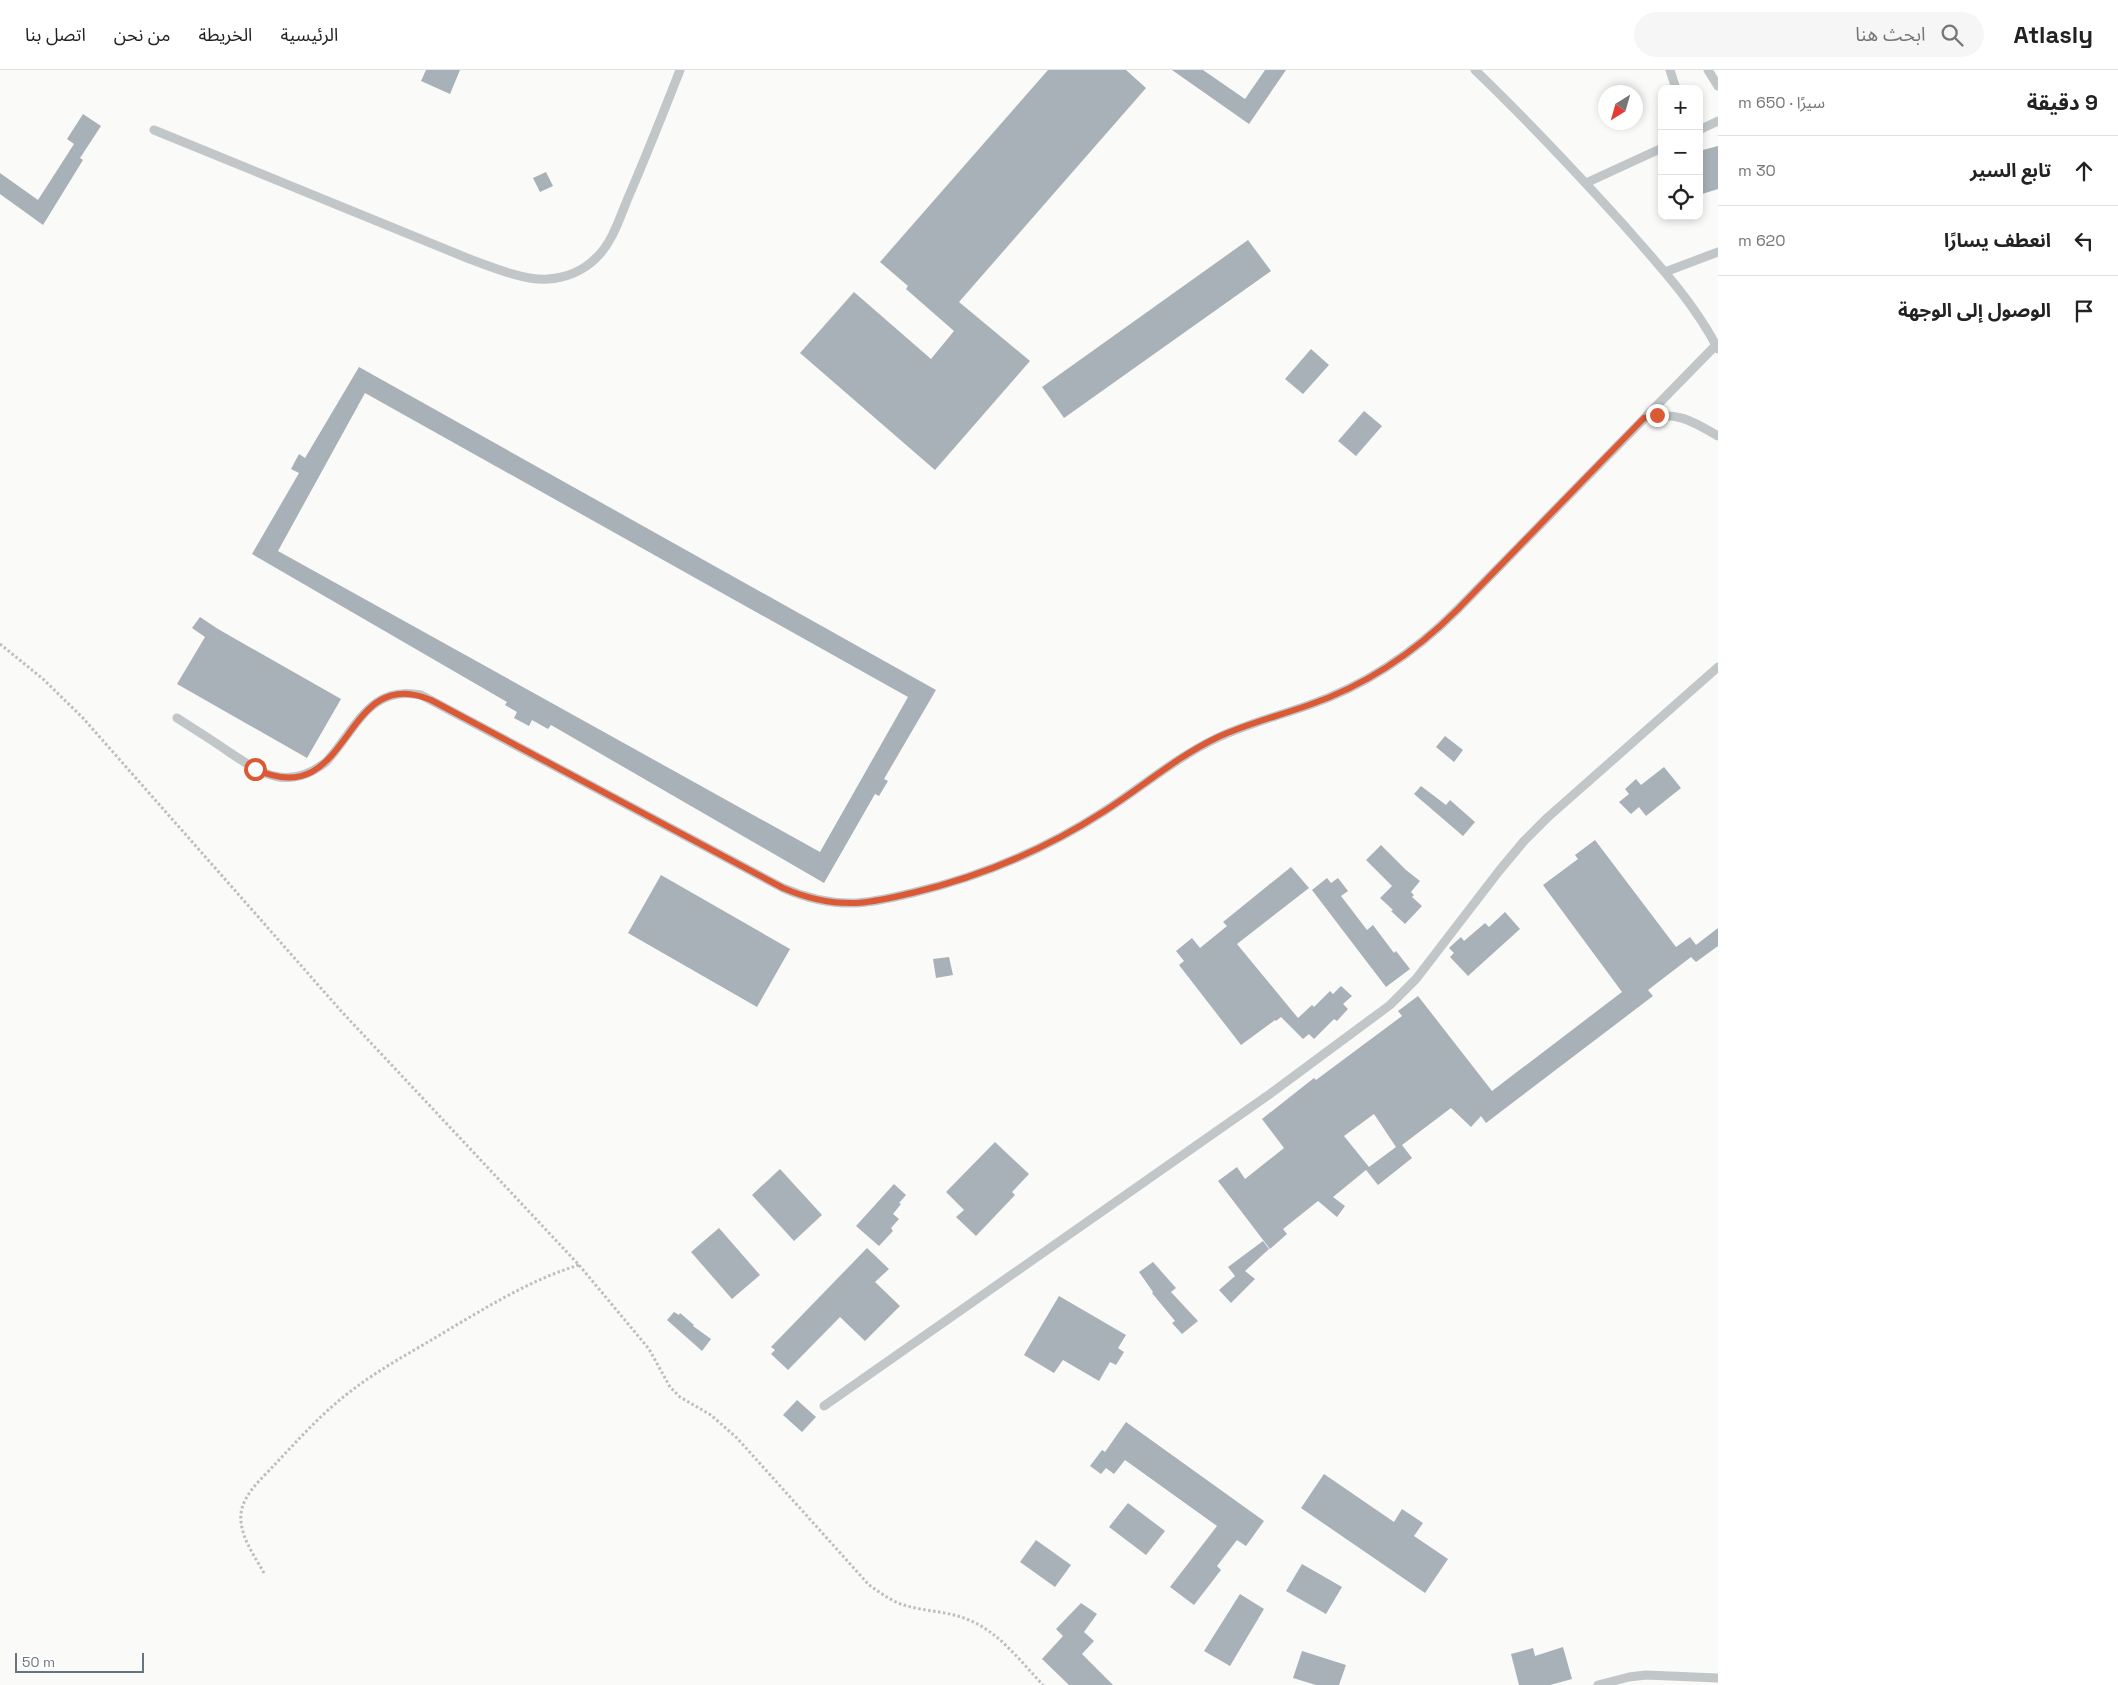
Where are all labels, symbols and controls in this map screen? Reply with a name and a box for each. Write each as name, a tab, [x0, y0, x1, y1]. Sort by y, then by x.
search box	[1634, 12, 1984, 57]
text: Atlasly	[2014, 19, 2093, 50]
icon: search	[1938, 21, 1966, 49]
text: ابحث هنا	[1855, 22, 1926, 47]
text: اتصل بنا	[25, 23, 86, 46]
text: من نحن	[114, 23, 170, 46]
text: الخريطة	[198, 23, 252, 46]
text: الرئيسية	[280, 23, 338, 46]
north arrow	[1598, 85, 1643, 130]
map controls	[1658, 85, 1703, 220]
button: +	[1658, 85, 1703, 130]
text: 9 دقيقة	[2027, 89, 2098, 116]
text: سيرًا · 650 m	[1738, 92, 1825, 113]
button: −	[1658, 130, 1703, 175]
icon: ahead	[2070, 157, 2098, 185]
text: تابع السير	[1970, 158, 2051, 183]
text: 30 m	[1738, 160, 1776, 181]
button: locate	[1658, 175, 1703, 220]
icon: left	[2070, 227, 2098, 255]
text: انعطف يسارًا	[1944, 228, 2051, 253]
text: 620 m	[1738, 230, 1786, 251]
icon: arrive	[2070, 297, 2098, 325]
text: الوصول إلى الوجهة	[1898, 298, 2051, 323]
route end	[1646, 404, 1669, 427]
route start	[244, 758, 267, 781]
scale bar	[15, 1650, 144, 1673]
text: 50 m	[22, 1653, 55, 1671]

